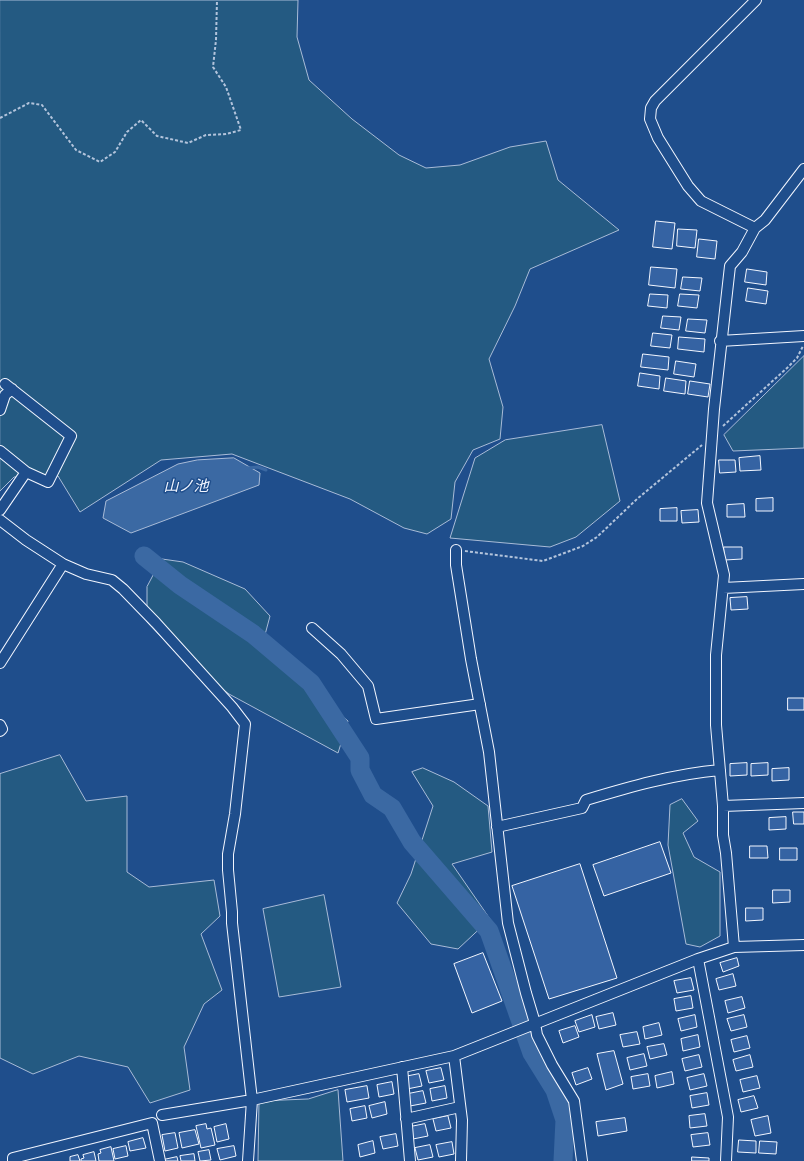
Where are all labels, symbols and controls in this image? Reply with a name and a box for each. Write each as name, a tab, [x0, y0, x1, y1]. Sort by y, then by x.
water label: 山ノ池	[164, 478, 208, 496]

